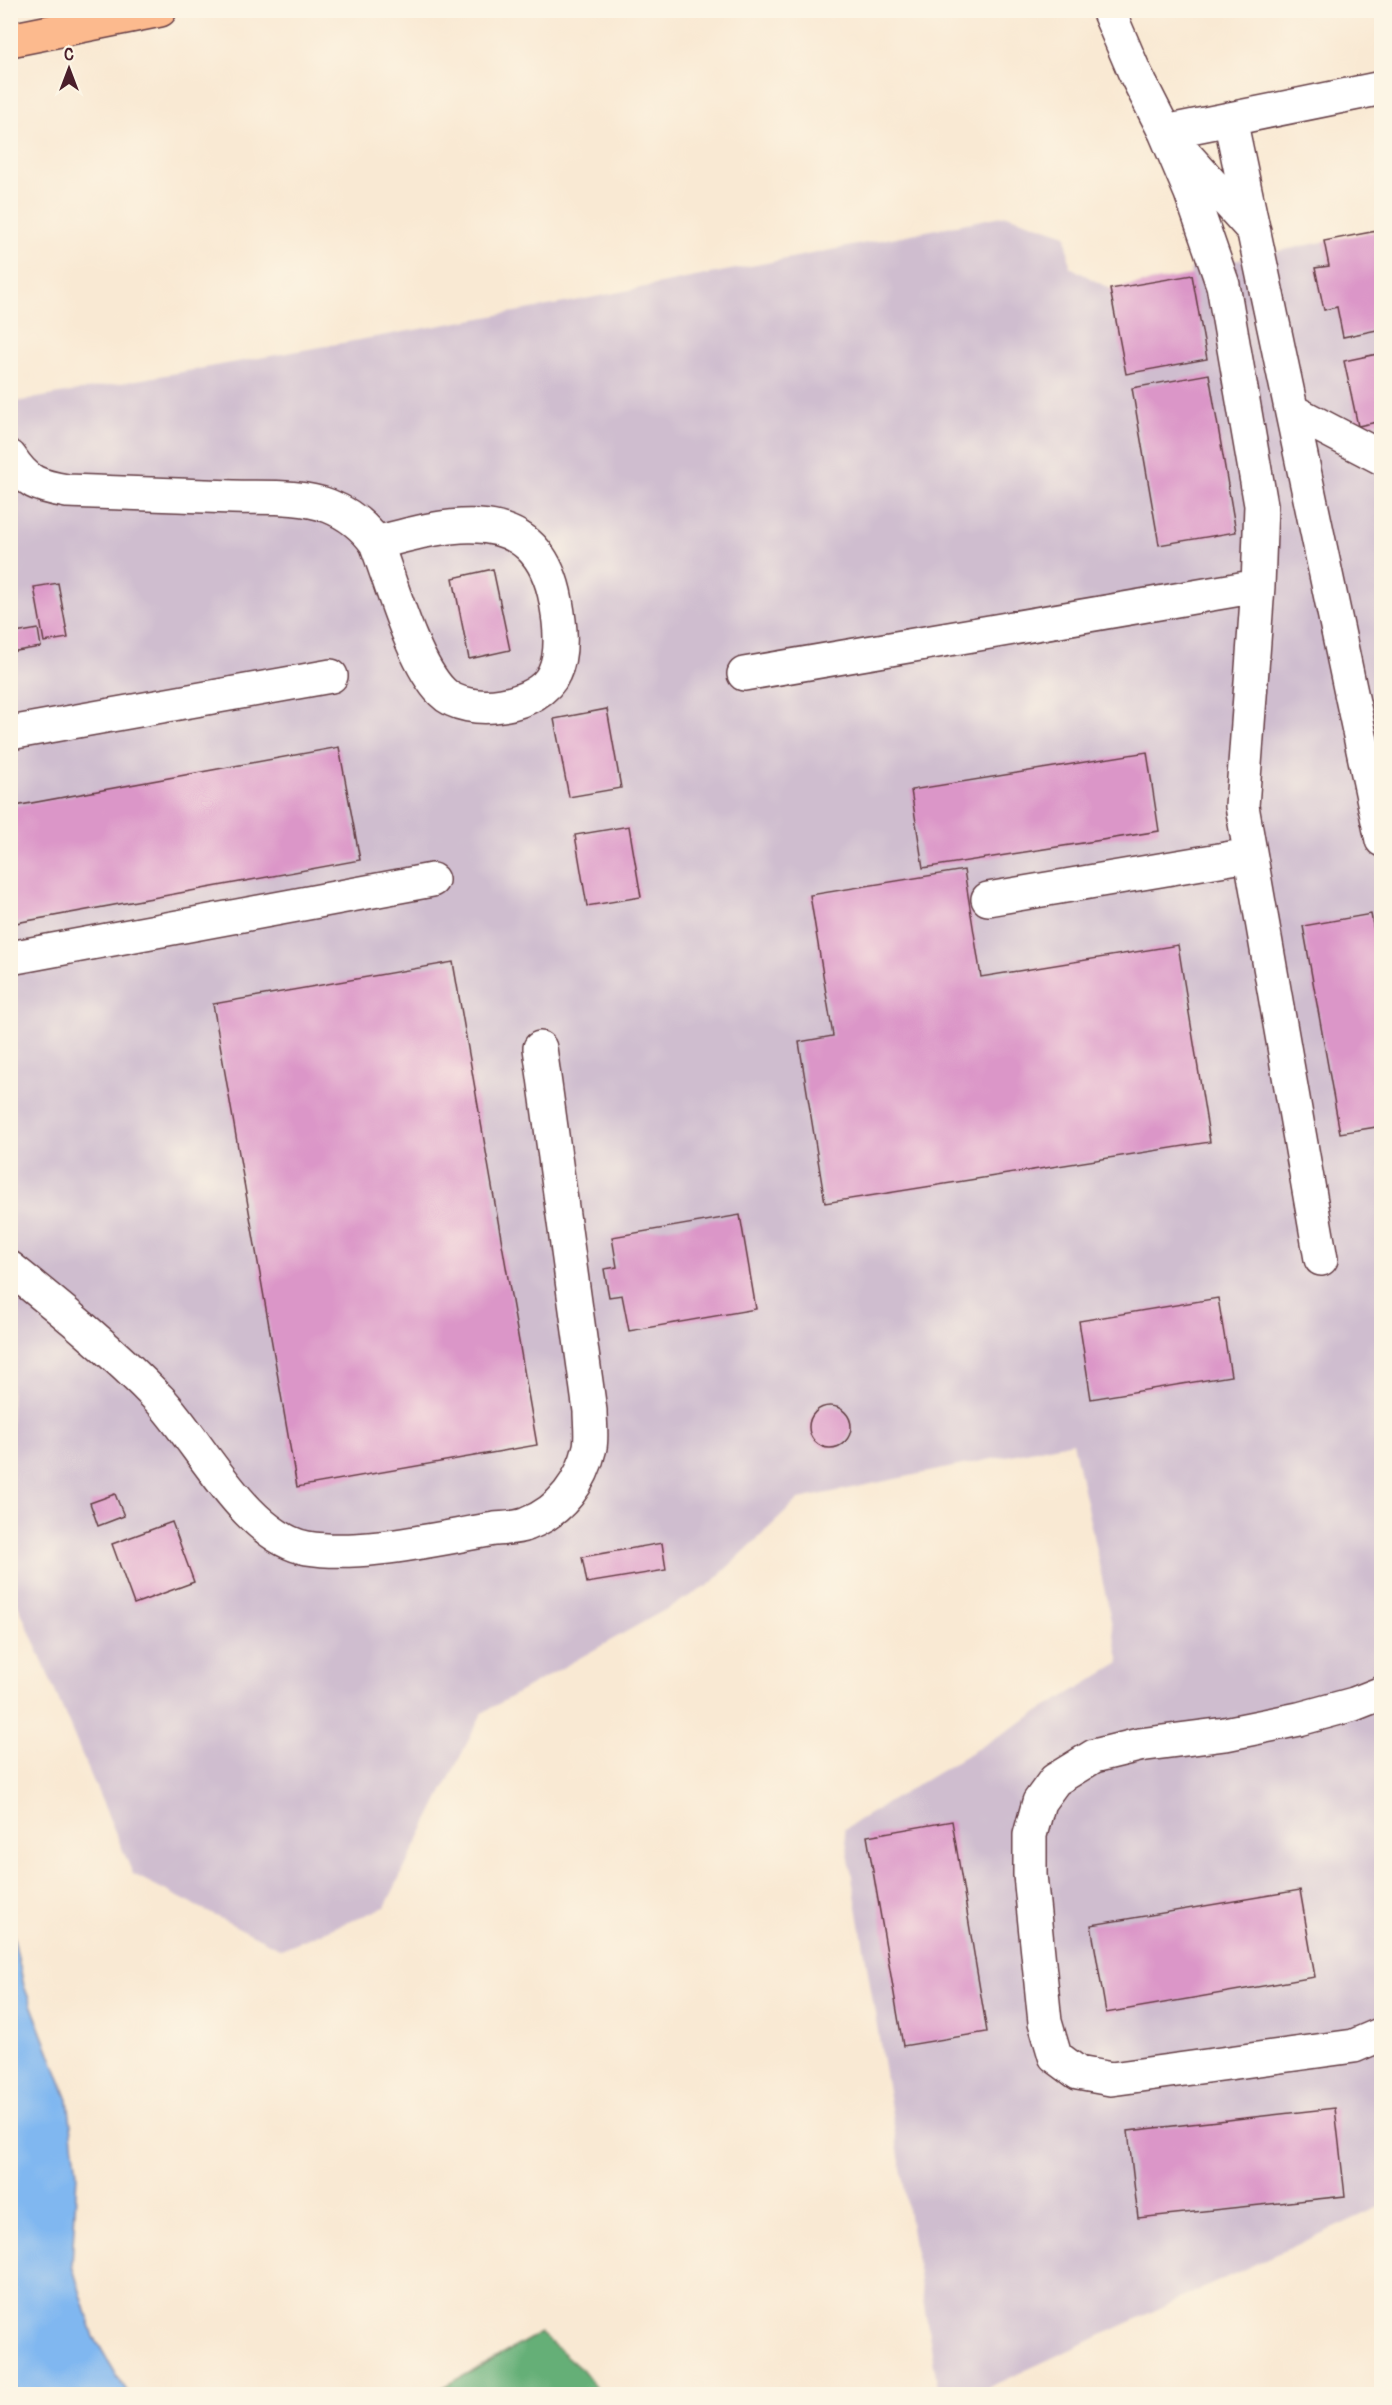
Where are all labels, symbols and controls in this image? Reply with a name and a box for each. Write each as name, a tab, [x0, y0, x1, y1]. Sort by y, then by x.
north arrow	[39, 39, 99, 99]
text: С	[64, 45, 74, 65]

